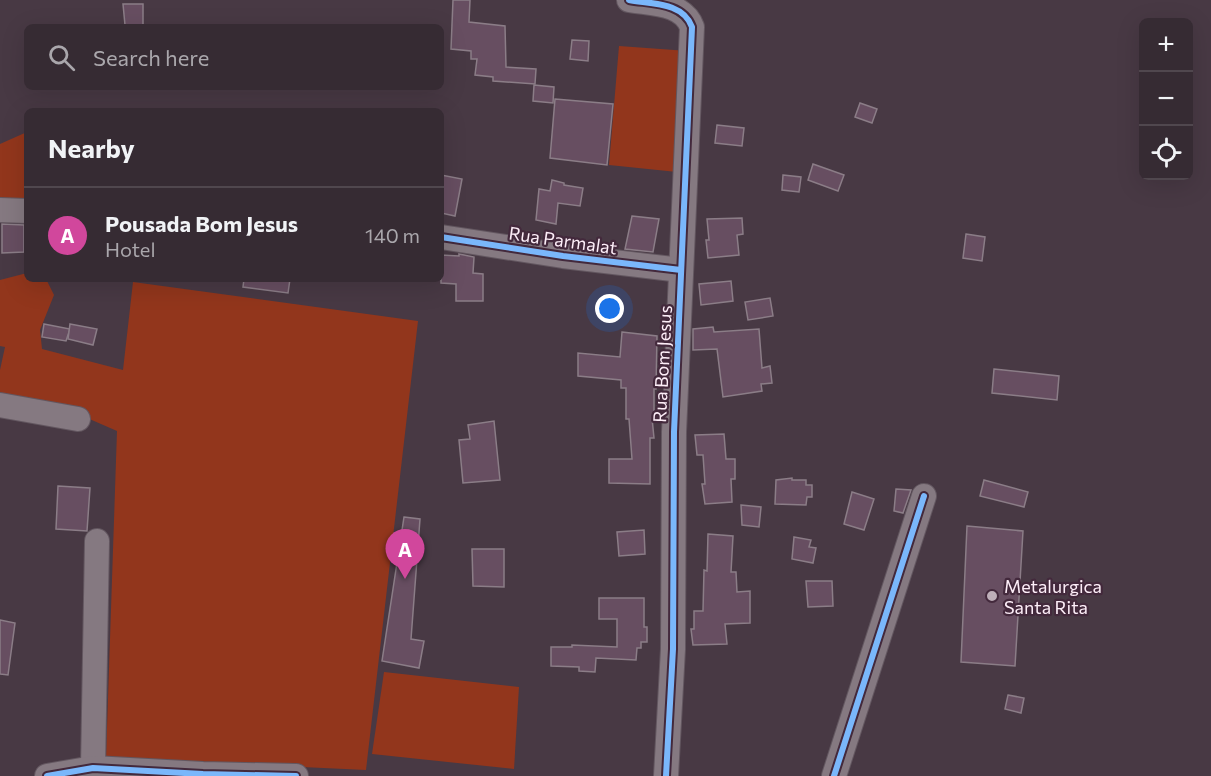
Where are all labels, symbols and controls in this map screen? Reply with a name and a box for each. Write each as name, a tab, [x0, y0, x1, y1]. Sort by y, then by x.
map controls	[1139, 18, 1193, 180]
button: +	[1139, 18, 1193, 72]
search box	[24, 24, 444, 90]
icon: search	[45, 41, 78, 74]
text: Search here	[93, 44, 209, 71]
button: −	[1139, 72, 1193, 126]
button: locate	[1139, 126, 1193, 180]
text: Nearby	[48, 132, 135, 163]
text: Pousada Bom Jesus	[105, 210, 298, 237]
street label: Rua Parmalat	[507, 222, 619, 258]
text: A	[60, 223, 75, 247]
text: 140 m	[365, 223, 420, 247]
text: Hotel	[105, 237, 155, 261]
your location	[595, 294, 624, 323]
street label: Rua Bom Jesus	[648, 305, 676, 423]
pin: A	[386, 530, 424, 579]
place label: Metalurgica Santa Rita	[1004, 575, 1102, 618]
marker: Metalurgica Santa Rita	[985, 589, 999, 603]

